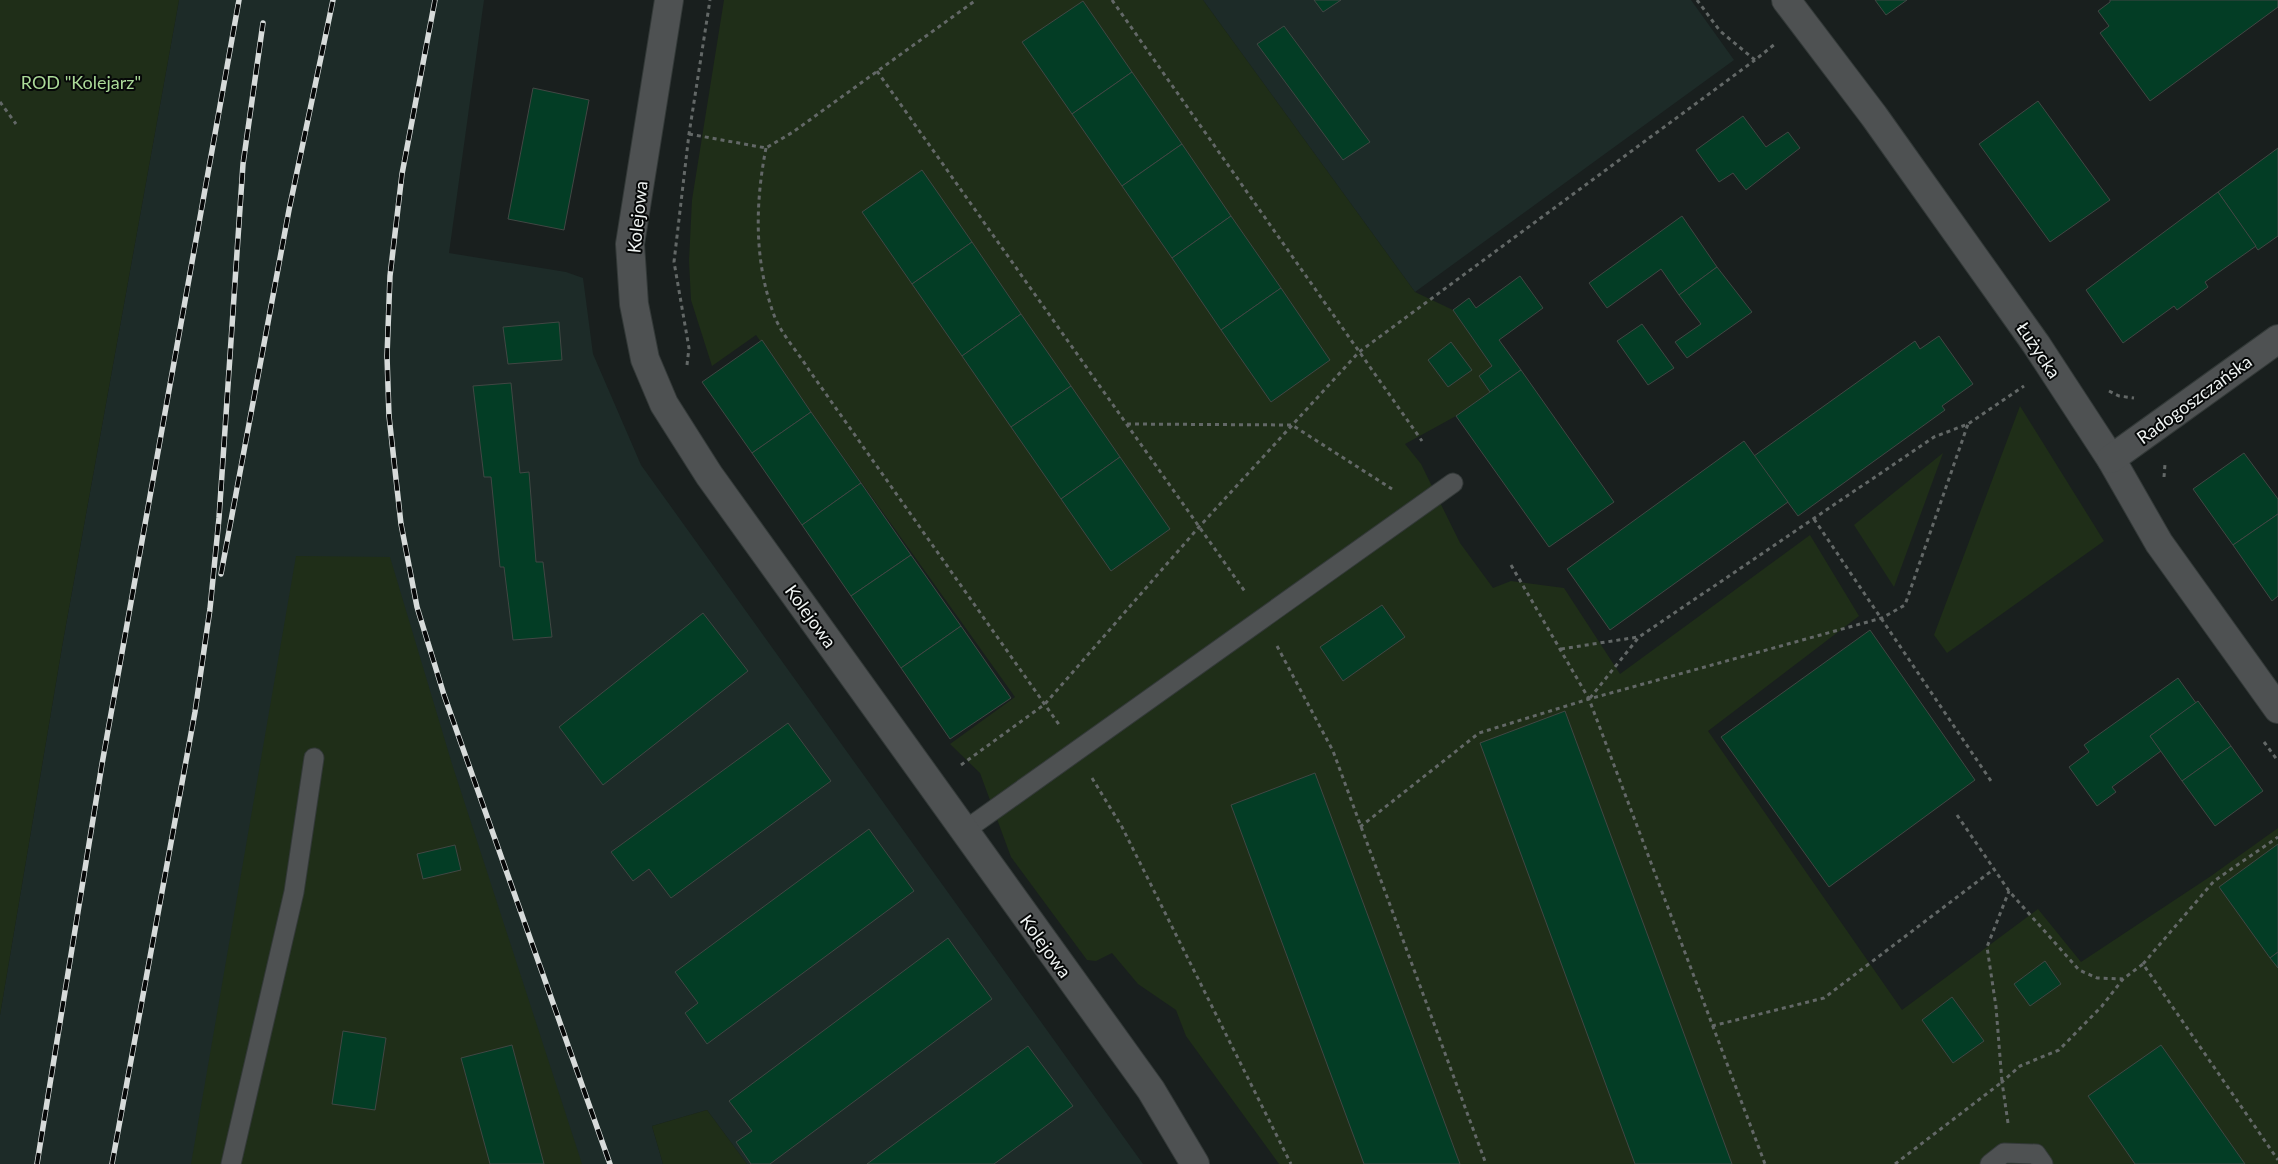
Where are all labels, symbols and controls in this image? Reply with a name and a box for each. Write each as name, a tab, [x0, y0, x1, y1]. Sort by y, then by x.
park label: ROD "Kolejarz"	[21, 71, 141, 93]
street label: Kolejowa	[622, 180, 652, 254]
street label: Łużycka	[2012, 318, 2066, 382]
street label: Radogoszczańska	[2132, 350, 2256, 448]
street label: Kolejowa	[781, 580, 841, 652]
street label: Kolejowa	[1016, 910, 1076, 982]

